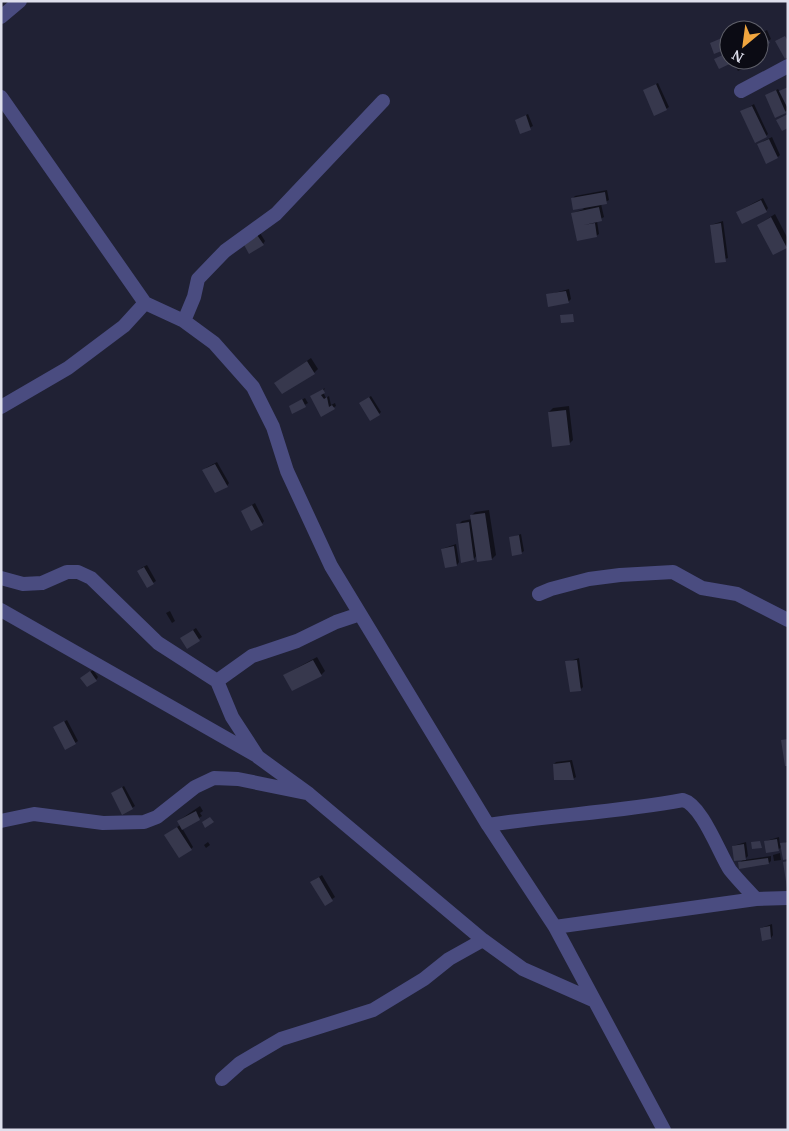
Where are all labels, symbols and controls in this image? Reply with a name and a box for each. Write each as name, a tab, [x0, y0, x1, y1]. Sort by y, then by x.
north arrow	[719, 20, 769, 70]
text: N	[728, 46, 747, 68]

